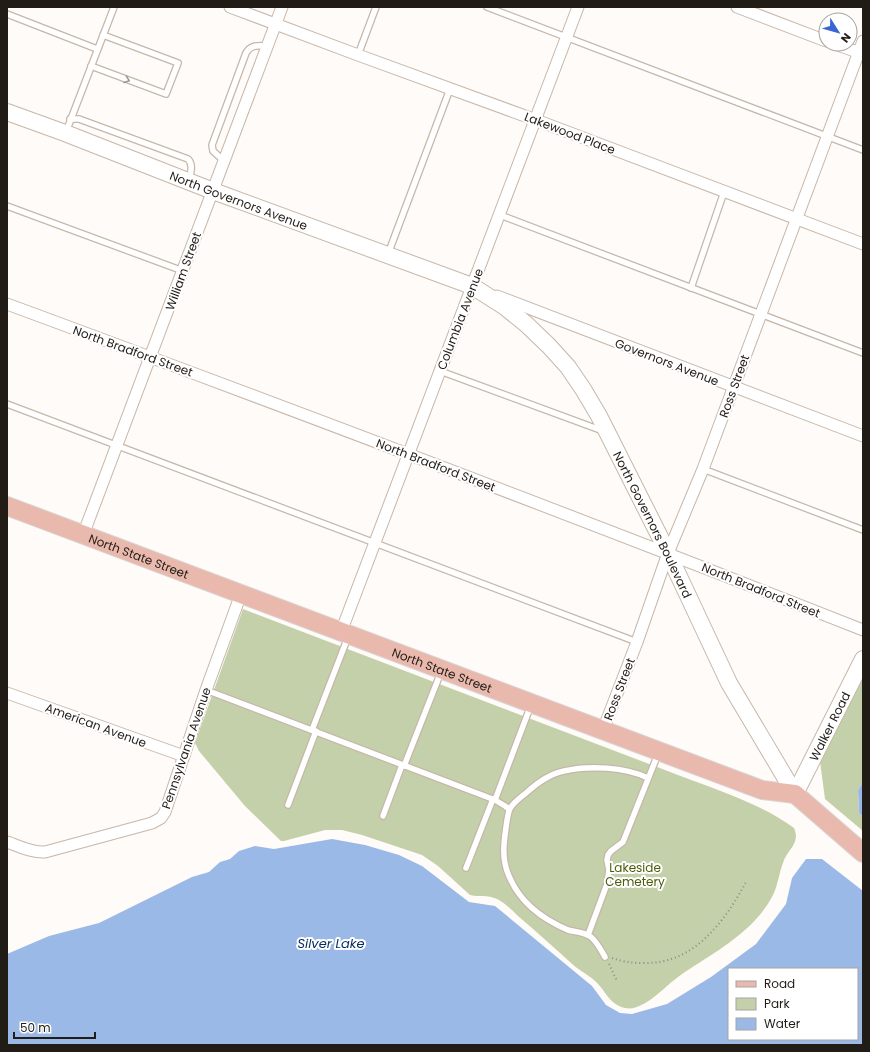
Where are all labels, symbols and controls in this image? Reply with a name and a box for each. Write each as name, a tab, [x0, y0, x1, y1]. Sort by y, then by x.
north arrow	[818, 12, 858, 52]
text: N	[837, 30, 855, 46]
one-way arrow	[124, 75, 131, 83]
street label: Lakewood Place	[522, 108, 618, 158]
street label: North Governors Avenue	[167, 166, 310, 234]
street label: William Street	[161, 229, 205, 313]
street label: Columbia Avenue	[433, 266, 487, 372]
street label: North Bradford Street	[71, 321, 195, 381]
street label: Governors Avenue	[613, 334, 721, 390]
street label: Ross Street	[715, 352, 753, 420]
street label: North Bradford Street	[374, 434, 498, 496]
street label: North Governors Boulevard	[610, 448, 696, 601]
street label: North State Street	[87, 529, 191, 582]
street label: North Bradford Street	[699, 558, 823, 622]
street label: North State Street	[390, 643, 495, 696]
street label: Ross Street	[599, 655, 639, 723]
street label: Pennsylvania Avenue	[157, 685, 215, 811]
street label: Walker Road	[805, 689, 854, 764]
street label: American Avenue	[43, 699, 149, 751]
park label: Lakeside Cemetery	[605, 859, 665, 890]
water label: Silver Lake	[297, 934, 365, 953]
legend	[728, 968, 858, 1040]
text: Road	[764, 975, 795, 992]
text: Park	[764, 995, 791, 1012]
scale bar	[14, 1014, 95, 1040]
text: Water	[764, 1015, 801, 1032]
text: 50 m	[20, 1019, 51, 1036]

